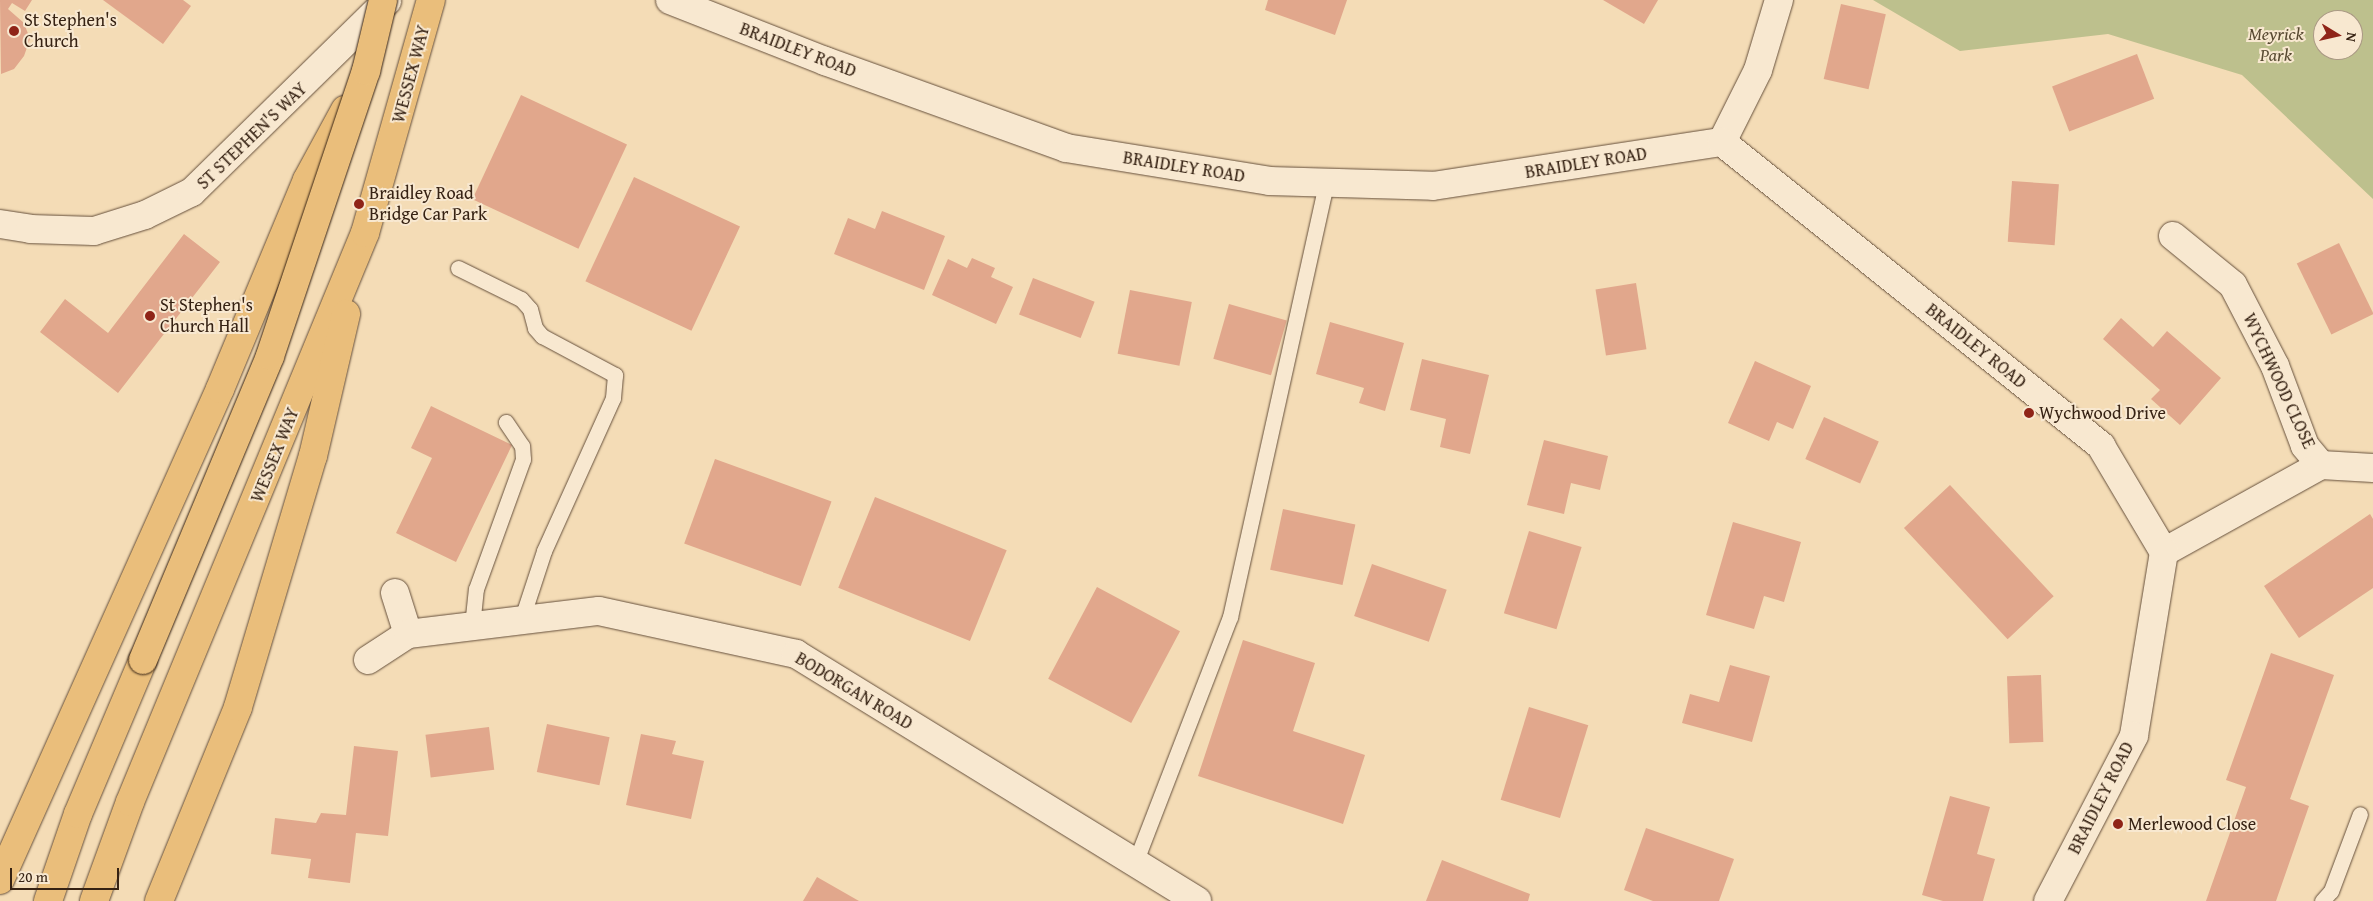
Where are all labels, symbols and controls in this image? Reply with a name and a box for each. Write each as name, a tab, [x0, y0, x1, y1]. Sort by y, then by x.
place label: St Stephen's Church	[24, 10, 117, 52]
north arrow	[2313, 10, 2363, 60]
street label: BRAIDLEY ROAD	[737, 18, 859, 82]
street label: WESSEX WAY	[388, 23, 434, 125]
park label: Meyrick Park	[2248, 24, 2304, 66]
marker: St Stephen's Church	[8, 25, 20, 37]
text: N	[2341, 31, 2362, 43]
street label: ST STEPHEN'S WAY	[192, 78, 312, 194]
street label: BRAIDLEY ROAD	[1523, 143, 1649, 183]
street label: BRAIDLEY ROAD	[1121, 147, 1247, 187]
place label: Braidley Road Bridge Car Park	[369, 183, 487, 225]
marker: Braidley Road Bridge Car Park	[353, 198, 365, 210]
place label: St Stephen's Church Hall	[160, 295, 253, 338]
street label: BRAIDLEY ROAD	[1921, 299, 2031, 393]
marker: St Stephen's Church Hall	[144, 310, 156, 322]
street label: WYCHWOOD CLOSE	[2238, 310, 2320, 452]
place label: Wychwood Drive	[2039, 402, 2166, 424]
street label: WESSEX WAY	[246, 404, 304, 506]
marker: Wychwood Drive	[2023, 407, 2035, 419]
street label: BODORGAN ROAD	[791, 647, 917, 735]
street label: BRAIDLEY ROAD	[2063, 738, 2139, 858]
place label: Merlewood Close	[2128, 813, 2256, 835]
marker: Merlewood Close	[2112, 818, 2124, 830]
scale bar	[12, 858, 121, 890]
text: 20 m	[18, 866, 48, 887]

